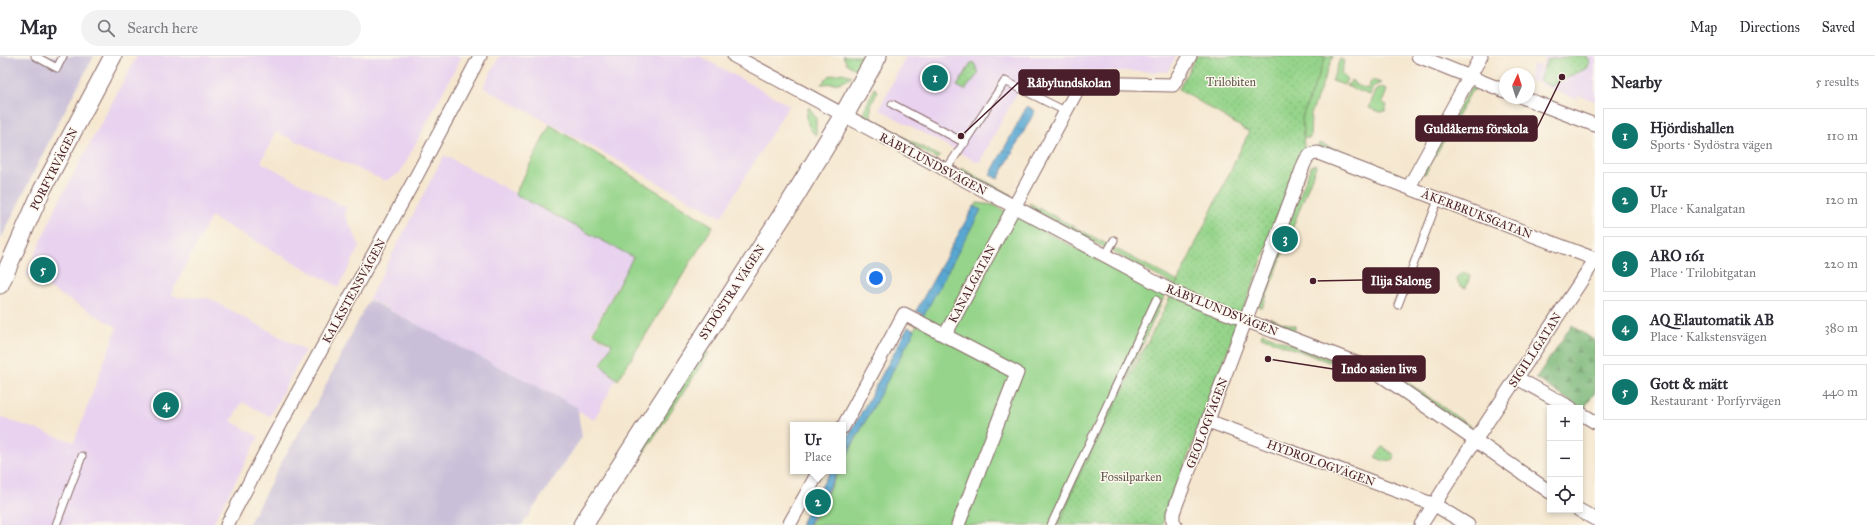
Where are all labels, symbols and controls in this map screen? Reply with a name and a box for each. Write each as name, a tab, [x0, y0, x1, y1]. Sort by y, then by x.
search box	[81, 10, 361, 46]
text: Map	[20, 16, 57, 39]
icon: search	[95, 17, 117, 39]
text: Search here	[127, 19, 198, 37]
text: Map	[1690, 19, 1717, 36]
text: Directions	[1739, 19, 1800, 36]
text: Saved	[1822, 19, 1855, 36]
pin: 1	[922, 63, 948, 93]
north arrow	[1499, 68, 1535, 104]
callout: Råbylundskolan	[1019, 70, 1119, 95]
text: Nearby	[1611, 72, 1662, 93]
text: 5 results	[1815, 74, 1859, 90]
text: Råbylundskolan	[1027, 75, 1111, 91]
park label: Trilobiten	[1206, 75, 1256, 89]
callout: Guldåkerns förskola	[1416, 116, 1537, 141]
text: Hjördishallen	[1650, 119, 1734, 137]
text: Guldåkerns förskola	[1424, 121, 1529, 137]
street label: PORFYRVÄGEN	[26, 125, 81, 213]
text: 1	[1622, 128, 1628, 144]
text: 110 m	[1826, 128, 1858, 144]
street label: RÅBYLUNDSVÄGEN	[877, 129, 990, 198]
text: Sports · Sydöstra vägen	[1650, 137, 1773, 153]
text: Ur	[1650, 183, 1667, 201]
street label: ÅKERBRUKSGATAN	[1419, 185, 1535, 242]
text: 2	[1622, 192, 1628, 208]
text: 120 m	[1825, 192, 1858, 208]
text: Place · Kanalgatan	[1650, 201, 1745, 217]
pin: 3	[1272, 224, 1298, 254]
street label: KALKSTENSVÄGEN	[318, 236, 389, 346]
street label: SYDÖSTRA VÄGEN	[695, 241, 768, 342]
street label: KANALGATAN	[946, 243, 998, 325]
text: ARO 161	[1650, 247, 1704, 265]
pin: 5	[30, 255, 56, 285]
text: 3	[1622, 256, 1628, 272]
text: 220 m	[1824, 256, 1858, 272]
text: Place · Trilobitgatan	[1650, 265, 1756, 281]
your location	[866, 268, 886, 288]
callout: Ilija Salong	[1363, 268, 1439, 293]
text: Ilija Salong	[1371, 273, 1432, 289]
street label: RÅBYLUNDSVÄGEN	[1164, 280, 1280, 339]
street label: SIGILLGATAN	[1506, 310, 1564, 390]
text: AQ Elautomatik AB	[1650, 311, 1774, 329]
text: 4	[1621, 320, 1629, 336]
text: 380 m	[1825, 320, 1858, 336]
text: Place · Kalkstensvägen	[1650, 329, 1767, 345]
callout: Indo asien livs	[1333, 356, 1425, 381]
text: Indo asien livs	[1341, 361, 1417, 377]
street label: GEOLOGVÄGEN	[1182, 375, 1231, 470]
text: Gott & mätt	[1650, 375, 1728, 393]
text: 5	[1622, 384, 1628, 400]
text: 440 m	[1822, 384, 1858, 400]
pin: 4	[153, 390, 179, 420]
text: Restaurant · Porfyrvägen	[1650, 393, 1781, 409]
map controls	[1547, 405, 1583, 513]
button: +	[1547, 405, 1583, 441]
popup	[790, 422, 846, 474]
text: Ur	[804, 431, 821, 449]
street label: HYDROLOGVÄGEN	[1265, 436, 1377, 489]
button: −	[1547, 441, 1583, 477]
text: Place	[804, 449, 832, 465]
park label: Fossilparken	[1100, 470, 1162, 484]
button: locate	[1547, 477, 1583, 513]
pin: 2	[805, 487, 831, 517]

